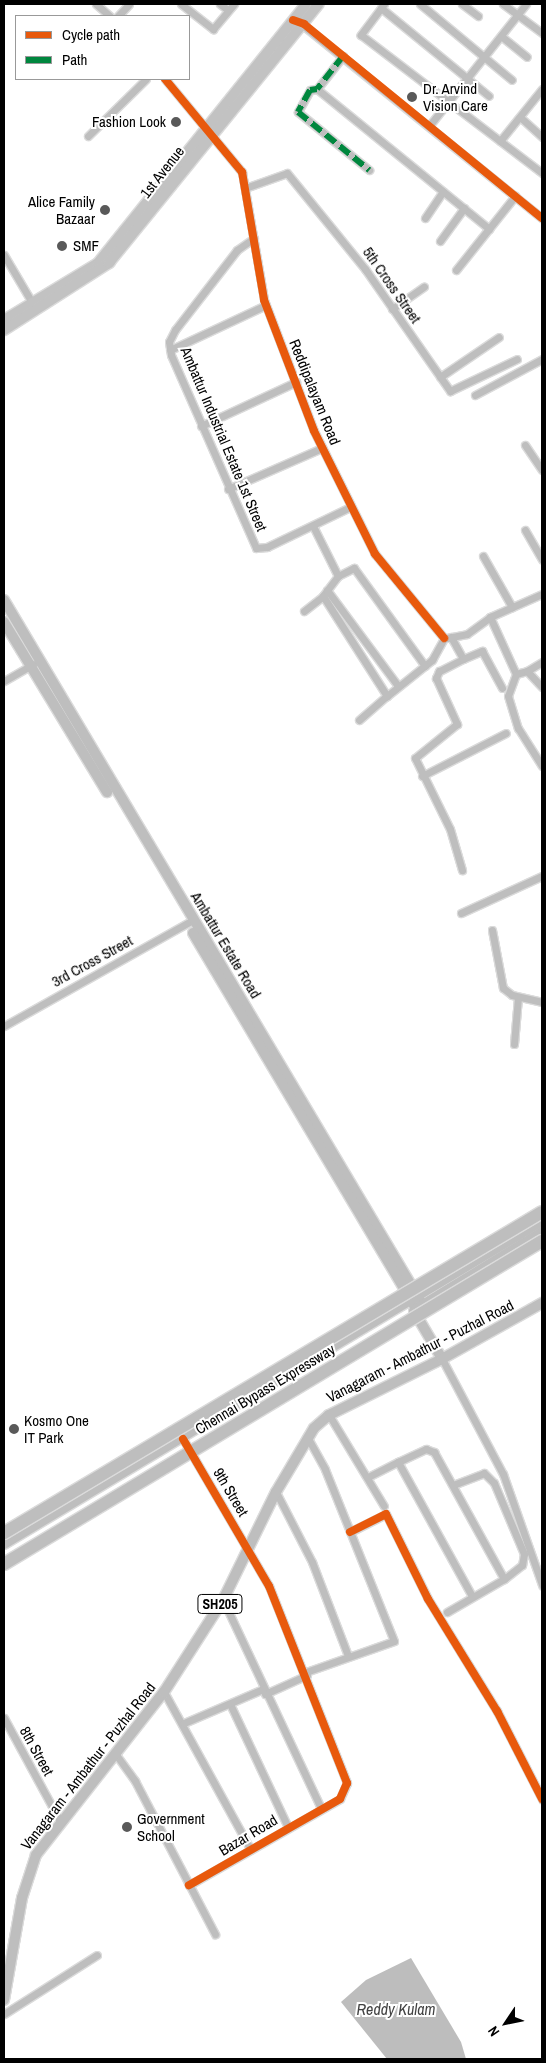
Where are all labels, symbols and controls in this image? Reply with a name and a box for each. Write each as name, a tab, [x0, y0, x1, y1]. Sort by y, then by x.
legend	[15, 15, 190, 80]
text: Cycle path	[62, 24, 120, 45]
text: Path	[62, 49, 87, 70]
place label: Dr. Arvind Vision Care	[423, 79, 488, 114]
marker: Dr. Arvind Vision Care	[405, 90, 419, 104]
place label: Fashion Look	[92, 113, 166, 131]
marker: Fashion Look	[170, 116, 182, 128]
street label: 1st Avenue	[136, 142, 188, 202]
place label: Alice Family Bazaar	[28, 192, 95, 227]
marker: Alice Family Bazaar	[99, 204, 111, 216]
place label: SMF	[73, 237, 99, 255]
marker: SMF	[55, 239, 69, 253]
street label: 5th Cross Street	[359, 243, 425, 327]
street label: Reddipalayam Road	[286, 337, 344, 447]
street label: Ambattur Industrial Estate 1st Street	[177, 344, 271, 534]
street label: Ambattur Estate Road	[187, 888, 265, 1002]
street label: 3rd Cross Street	[48, 931, 136, 991]
street label: Vanagaram - Ambathur - Puzhal Road	[323, 1296, 517, 1406]
street label: Chennai Bypass Expressway	[192, 1340, 338, 1438]
place label: Kosmo One IT Park	[24, 1411, 89, 1446]
marker: Kosmo One IT Park	[8, 1423, 20, 1435]
street label: 9th Street	[210, 1465, 252, 1519]
road number: SH205	[196, 1592, 244, 1616]
street label: Vanagaram - Ambathur - Puzhal Road	[17, 1678, 159, 1854]
street label: 8th Street	[16, 1723, 58, 1779]
place label: Government School	[137, 1809, 205, 1844]
street label: Bazar Road	[216, 1811, 280, 1859]
marker: Government School	[121, 1821, 133, 1833]
north arrow	[481, 1998, 531, 2048]
water label: Reddy Kulam	[357, 1999, 435, 2019]
text: N	[484, 2023, 503, 2040]

